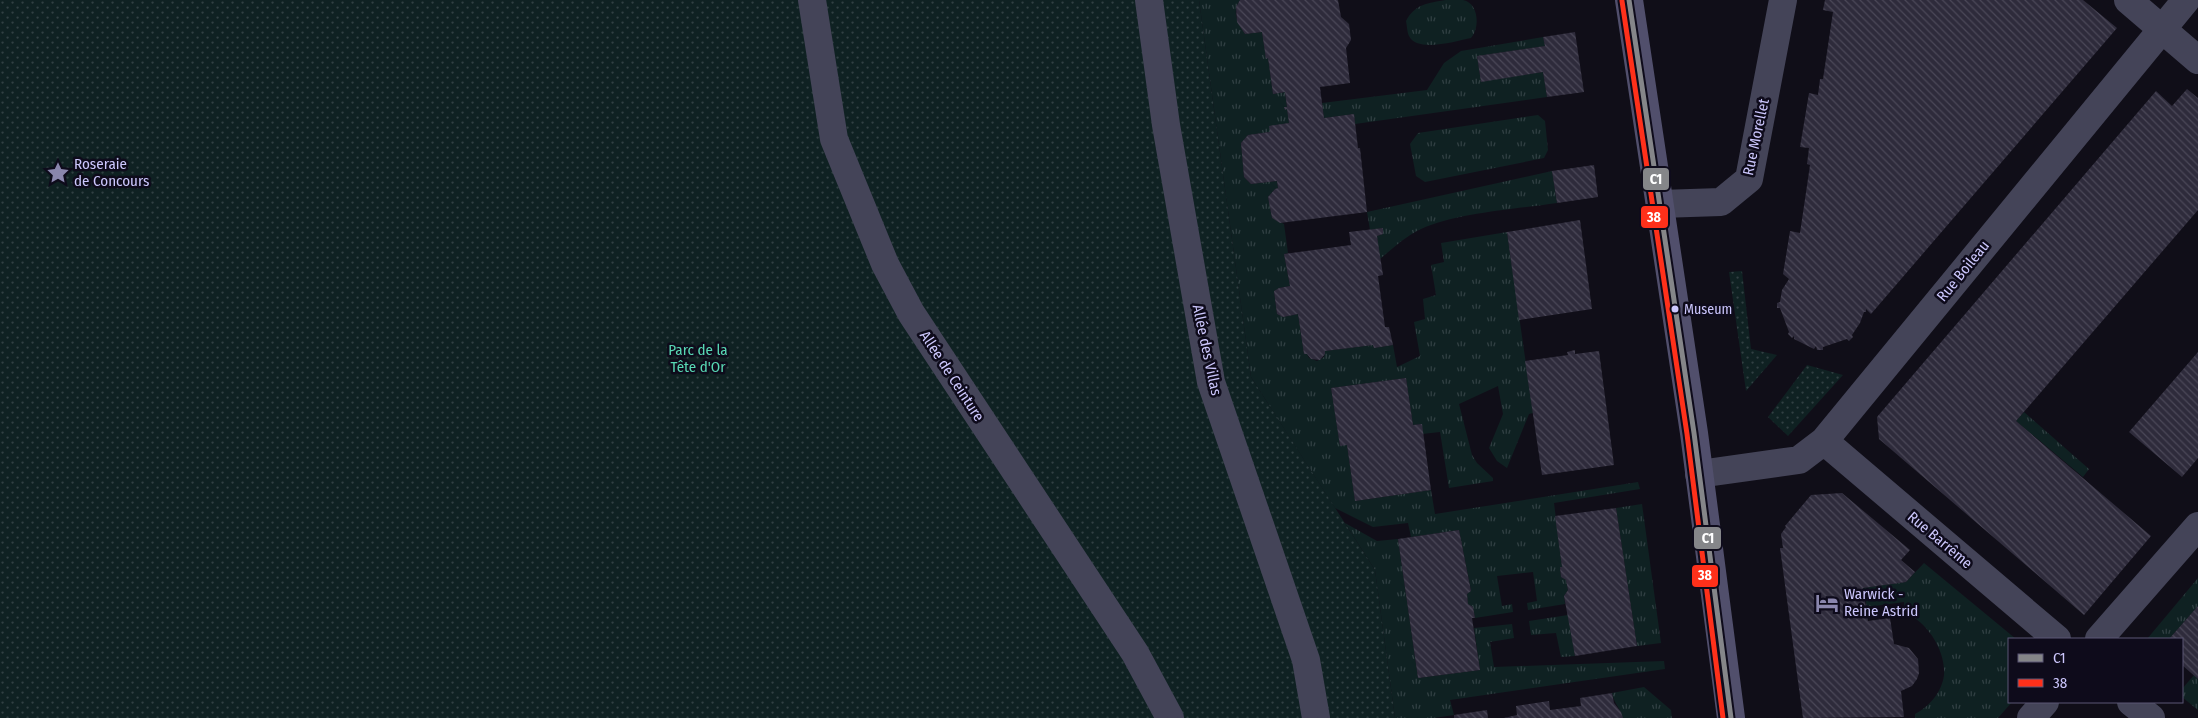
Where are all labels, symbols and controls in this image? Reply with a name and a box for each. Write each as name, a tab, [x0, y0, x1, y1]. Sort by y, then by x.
street label: Rue Morellet	[1739, 97, 1773, 177]
place label: Roseraie de Concours	[74, 155, 149, 190]
place icon: Roseraie de Concours	[45, 160, 71, 186]
line badge: C1	[1642, 167, 1670, 191]
text: C1	[1650, 171, 1662, 188]
line badge: 38	[1640, 205, 1669, 229]
text: 38	[1646, 209, 1662, 226]
street label: Rue Boileau	[1933, 237, 1993, 305]
place label: Museum	[1684, 301, 1732, 318]
street label: Allée des Villas	[1189, 303, 1225, 397]
marker: Museum	[1670, 304, 1680, 314]
street label: Allée de Ceinture	[916, 327, 988, 425]
park label: Parc de la Tête d'Or	[668, 341, 728, 376]
street label: Rue Barrême	[1904, 508, 1976, 572]
line badge: C1	[1693, 526, 1722, 550]
text: C1	[1702, 530, 1714, 547]
line badge: 38	[1691, 564, 1719, 588]
text: 38	[1697, 567, 1713, 584]
place label: Warwick - Reine Astrid	[1844, 585, 1918, 620]
hotel icon: Warwick - Reine Astrid	[1814, 590, 1840, 616]
legend	[2008, 638, 2183, 703]
text: C1	[2053, 649, 2066, 667]
text: 38	[2053, 674, 2067, 692]

